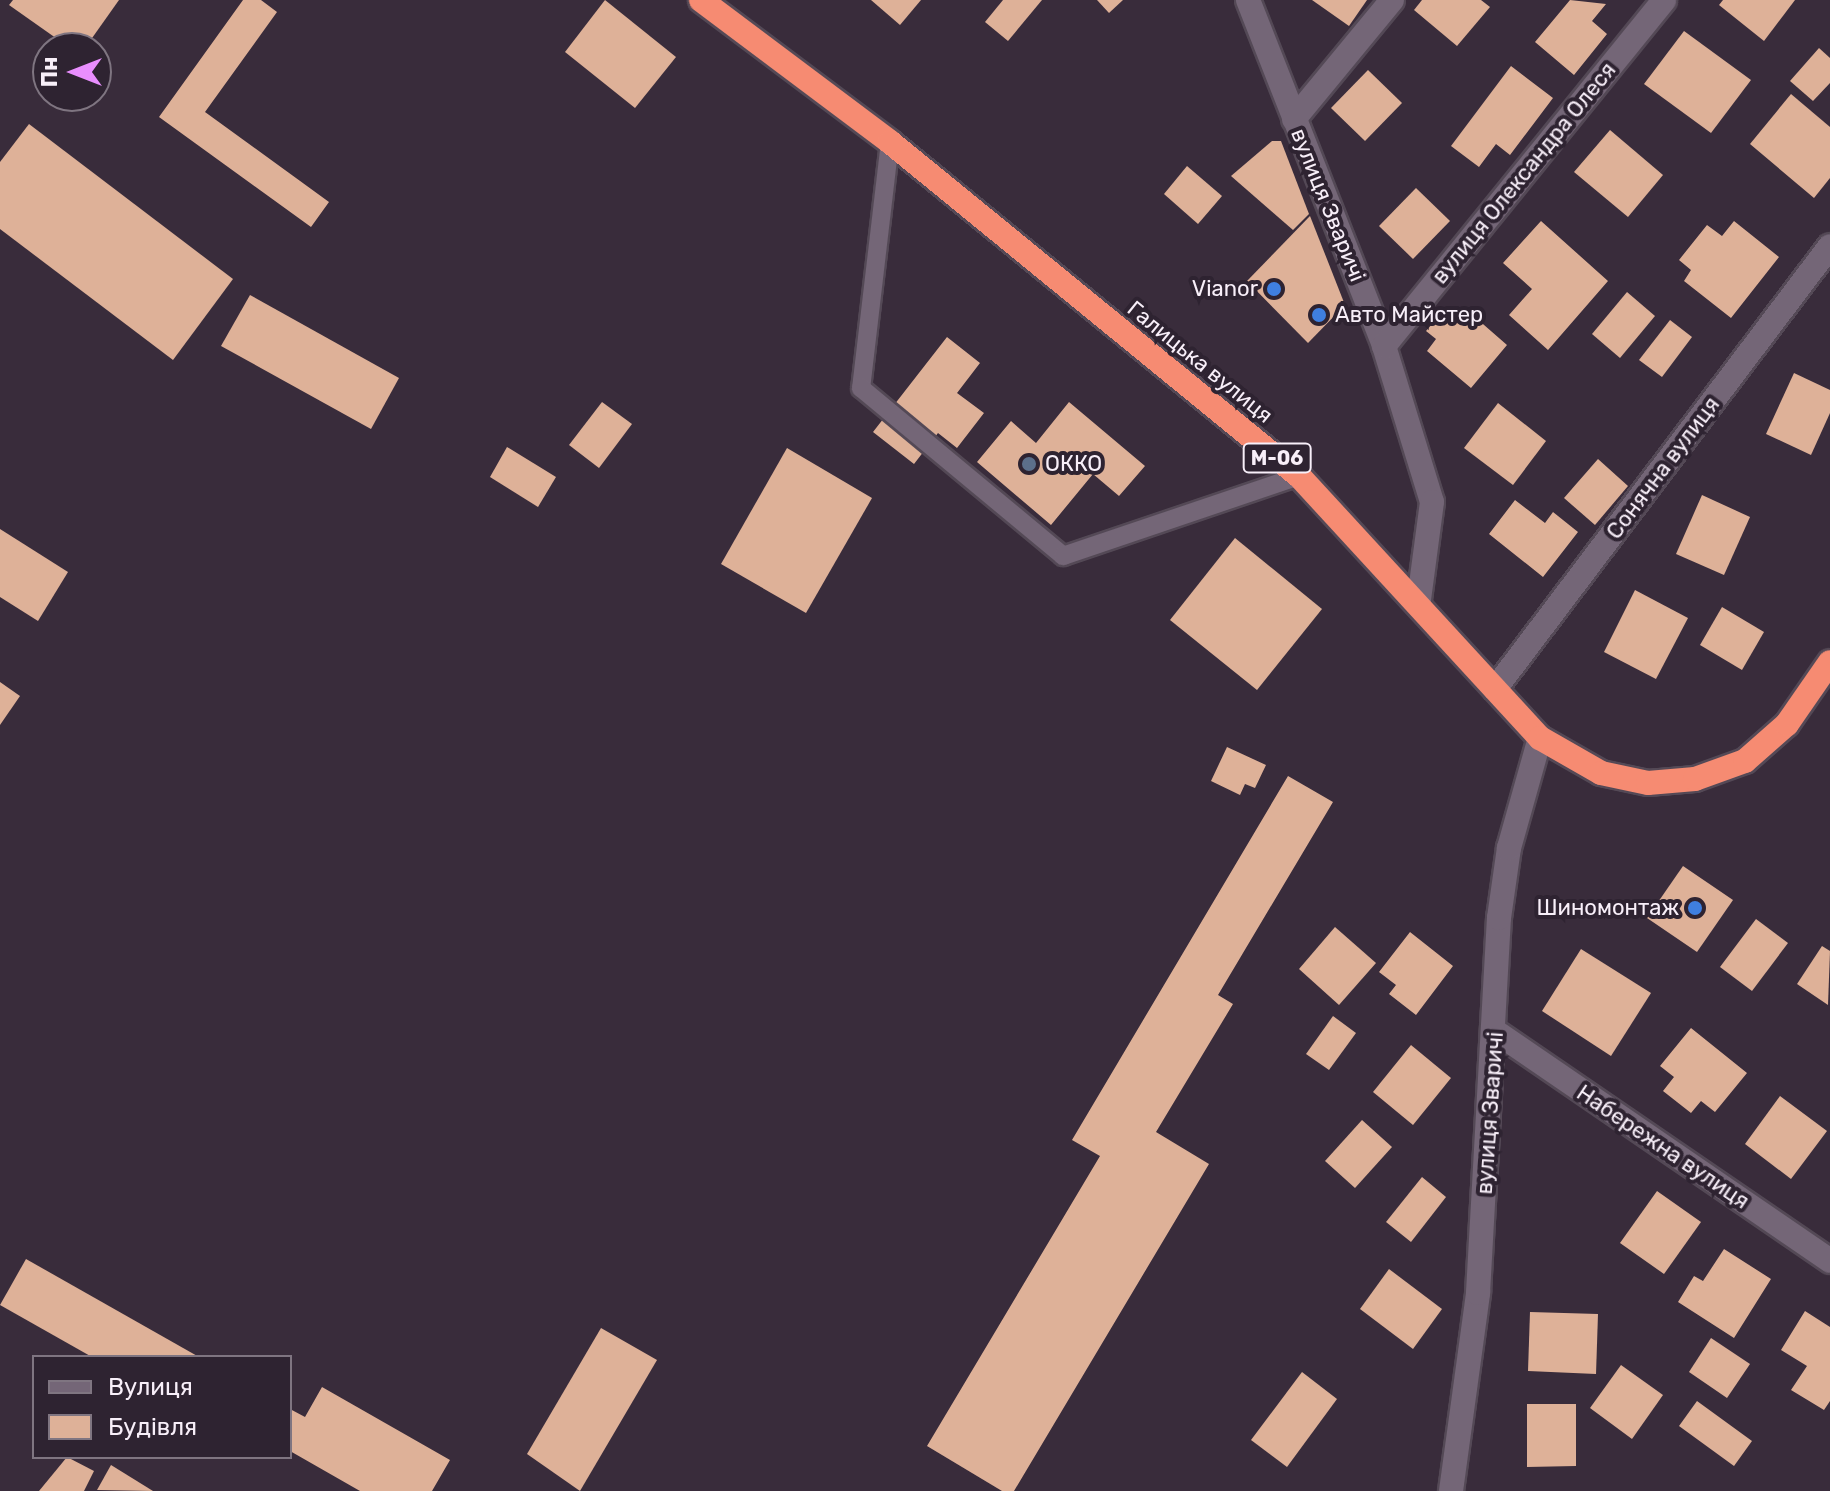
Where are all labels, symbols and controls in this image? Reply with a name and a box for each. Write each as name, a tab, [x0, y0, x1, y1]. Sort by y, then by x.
north arrow	[32, 32, 112, 112]
text: Пн	[36, 57, 63, 87]
street label: вулиця Олександра Олеся	[1427, 57, 1621, 289]
street label: вулиця Зваричі	[1285, 125, 1371, 285]
place label: Vianor	[1192, 276, 1258, 302]
marker: Vianor	[1265, 280, 1283, 298]
street label: Галицька вулиця	[1122, 295, 1278, 429]
place label: Авто Майстер	[1335, 302, 1483, 328]
marker: Авто Майстер	[1310, 306, 1328, 324]
street label: Сонячна вулиця	[1601, 392, 1725, 544]
road number: М-06	[1241, 442, 1313, 474]
place label: ОККО	[1045, 451, 1102, 477]
marker: ОККО	[1020, 455, 1038, 473]
place label: Шиномонтаж	[1536, 895, 1679, 921]
marker: Шиномонтаж	[1686, 899, 1704, 917]
street label: вулиця Зваричі	[1471, 1031, 1509, 1195]
street label: Набережна вулиця	[1572, 1079, 1754, 1215]
legend	[32, 1355, 292, 1459]
text: Вулиця	[108, 1373, 193, 1401]
text: Будівля	[108, 1413, 197, 1441]

